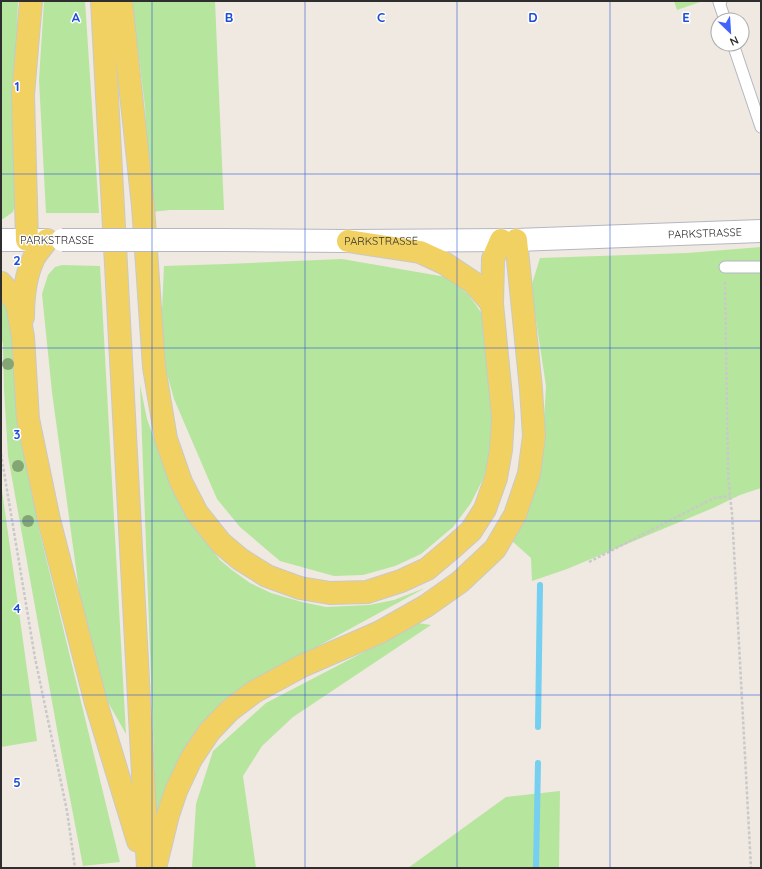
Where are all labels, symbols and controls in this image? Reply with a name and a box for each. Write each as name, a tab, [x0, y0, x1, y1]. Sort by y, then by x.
text: A	[72, 9, 81, 25]
text: B	[225, 9, 233, 25]
text: C	[377, 9, 385, 25]
text: D	[528, 9, 538, 25]
text: E	[682, 9, 690, 25]
north arrow	[710, 12, 750, 52]
text: N	[728, 33, 741, 49]
text: 1	[14, 78, 20, 94]
street label: PARKSTRASSE	[668, 225, 742, 241]
street label: PARKSTRASSE	[20, 233, 94, 247]
street label: PARKSTRASSE	[344, 234, 418, 248]
text: 2	[13, 252, 21, 268]
text: 3	[14, 426, 21, 442]
text: 4	[13, 600, 21, 616]
text: 5	[13, 774, 21, 790]

